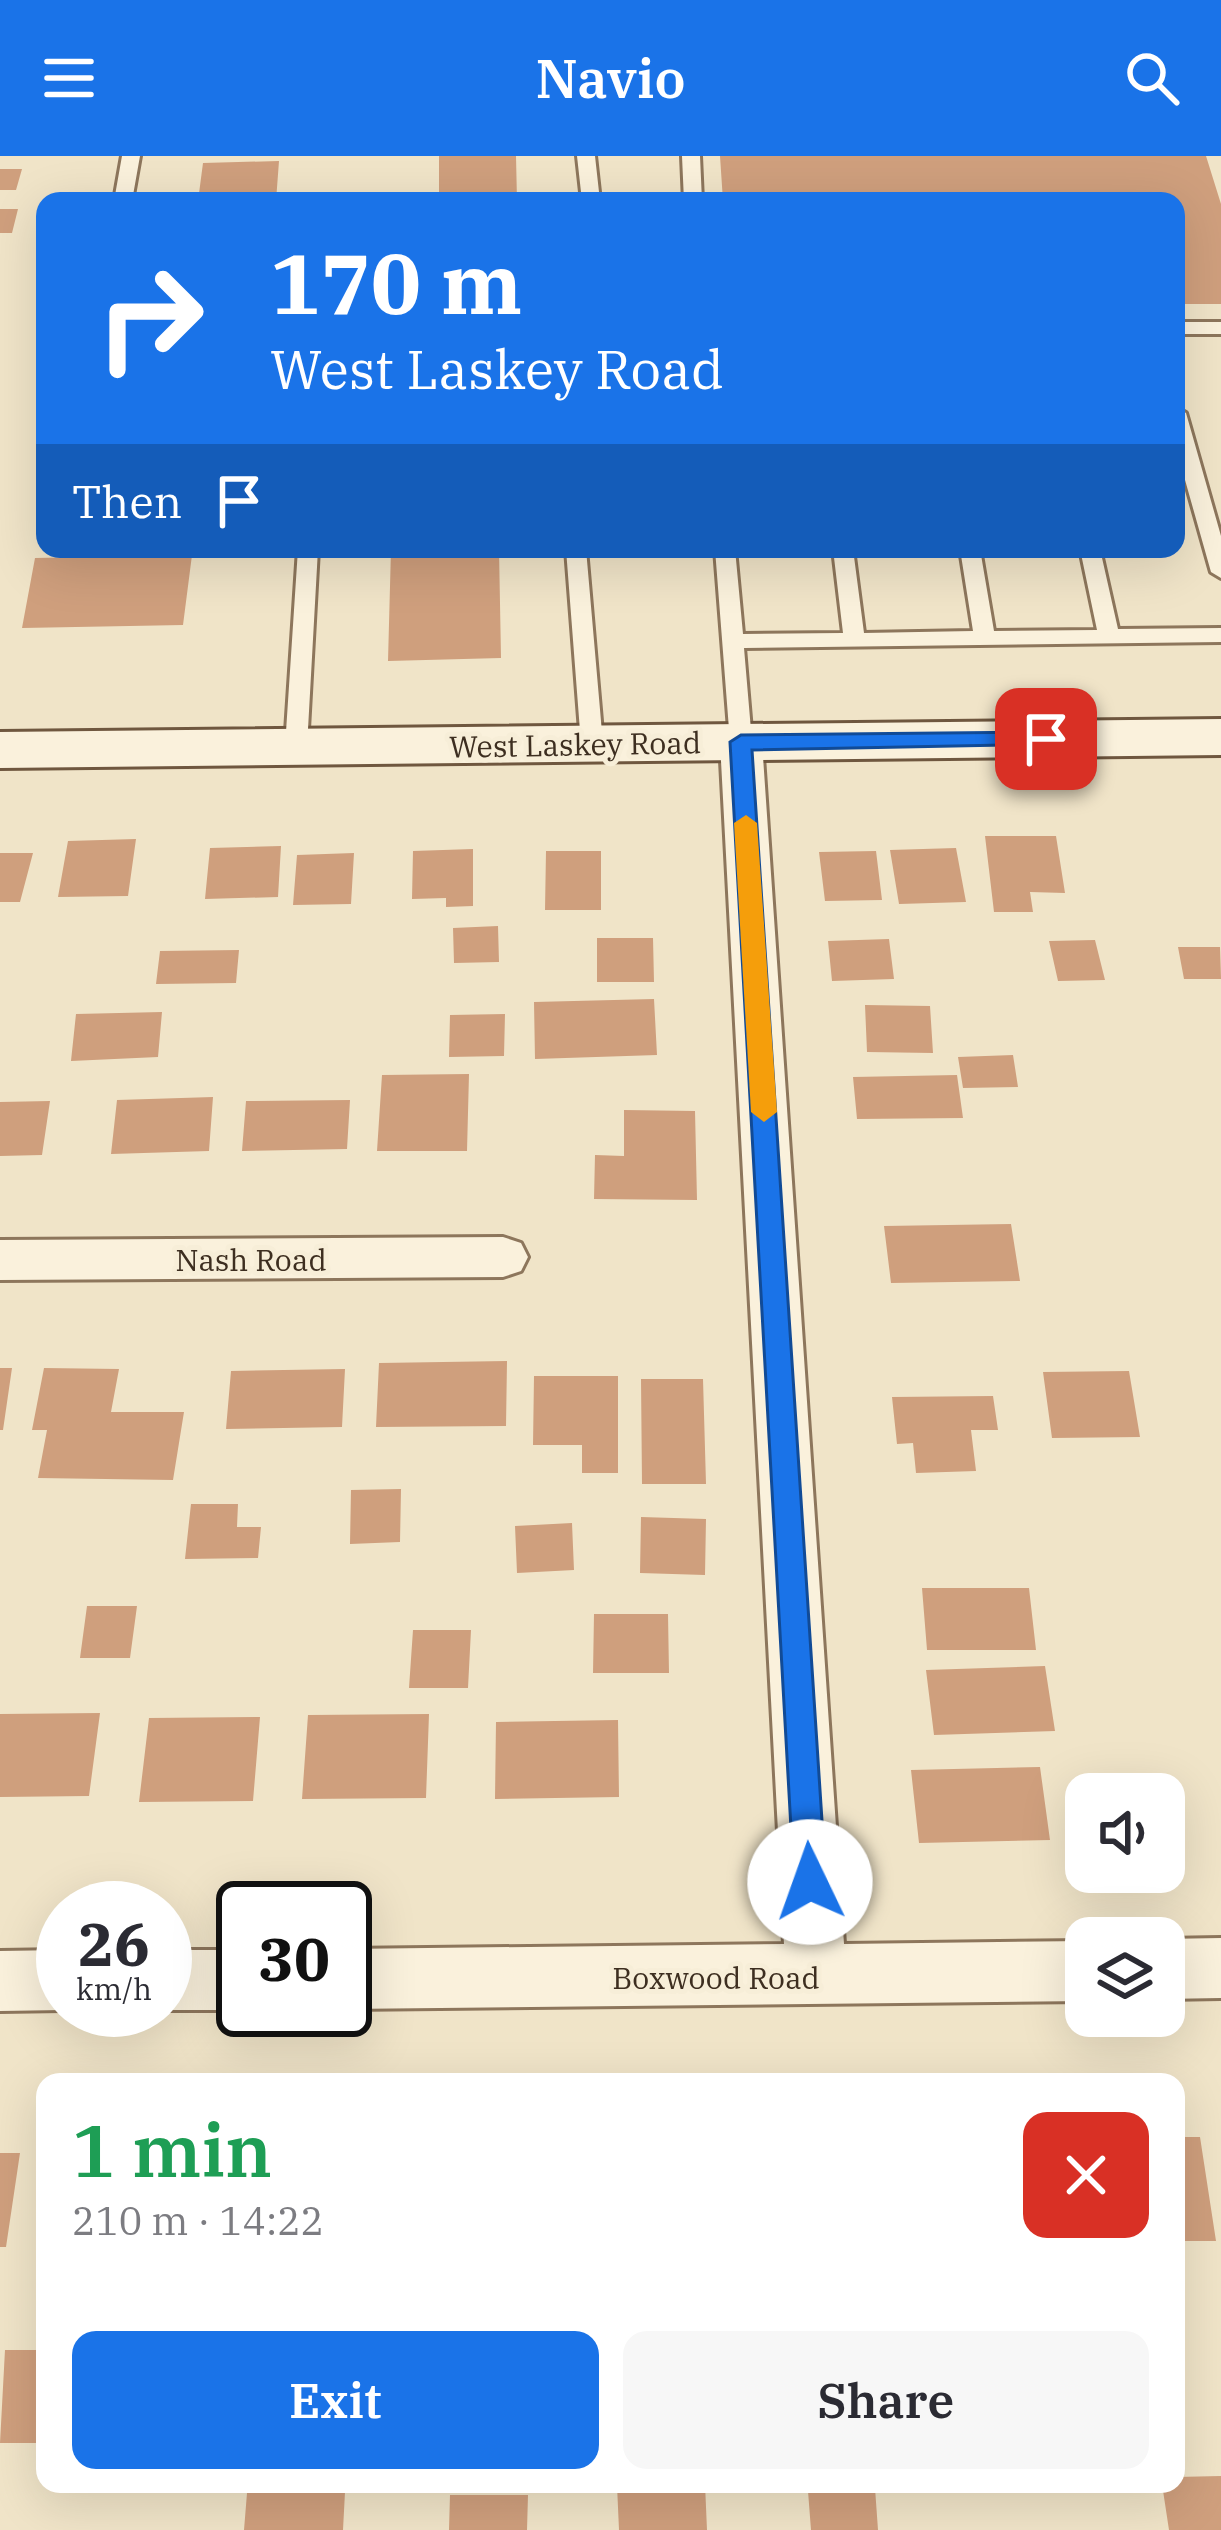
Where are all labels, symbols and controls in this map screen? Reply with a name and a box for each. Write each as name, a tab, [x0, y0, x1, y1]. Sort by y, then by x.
text: Navio	[535, 43, 686, 113]
icon: menu	[36, 45, 102, 111]
icon: search	[1119, 45, 1185, 111]
text: 170 m	[270, 228, 522, 337]
icon: right	[72, 240, 228, 396]
text: West Laskey Road	[270, 334, 724, 404]
icon: arrive	[206, 468, 272, 534]
text: Then	[72, 472, 182, 530]
pin	[995, 688, 1097, 790]
icon: arrive	[1013, 706, 1079, 772]
street label: West Laskey Road	[449, 722, 701, 766]
street label: Nash Road	[175, 1240, 327, 1279]
map controls	[1065, 1773, 1185, 2037]
button: sound	[1065, 1773, 1185, 1893]
position arrow	[747, 1819, 873, 1945]
speed limit sign: 30	[216, 1881, 372, 2037]
text: 26	[78, 1904, 150, 1983]
button: layers	[1065, 1917, 1185, 2037]
street label: Boxwood Road	[612, 1958, 820, 1997]
text: km/h	[76, 1969, 152, 2008]
text: 1 min	[72, 2103, 272, 2197]
button: close	[1023, 2112, 1149, 2238]
text: 210 m · 14:22	[72, 2195, 324, 2246]
button: Exit	[72, 2331, 599, 2469]
button: Share	[623, 2331, 1149, 2469]

